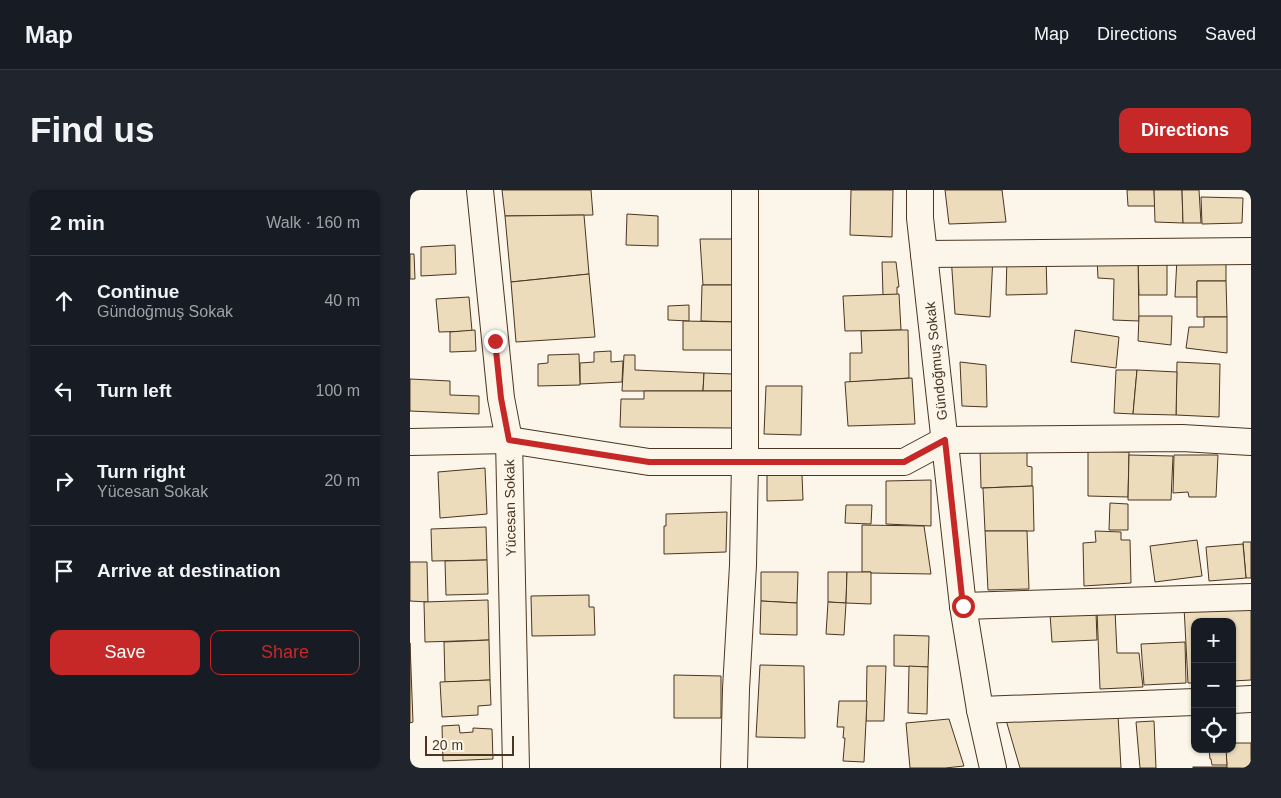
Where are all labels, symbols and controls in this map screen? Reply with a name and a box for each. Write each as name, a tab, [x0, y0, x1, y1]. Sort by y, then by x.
text: Map	[25, 21, 73, 48]
text: Map	[1034, 24, 1069, 44]
text: Directions	[1097, 24, 1177, 44]
text: Saved	[1205, 24, 1256, 44]
button: Directions	[1119, 108, 1251, 153]
text: Find us	[30, 110, 154, 149]
text: 2 min	[50, 211, 105, 234]
text: Walk · 160 m	[266, 214, 360, 231]
text: Continue	[97, 281, 179, 302]
icon: ahead	[50, 287, 78, 315]
text: 40 m	[324, 292, 360, 309]
street label: Gündoğmuş Sokak	[922, 300, 950, 421]
text: Gündoğmuş Sokak	[97, 303, 233, 320]
route end	[484, 330, 507, 353]
icon: left	[50, 377, 78, 405]
text: Turn left	[97, 380, 172, 401]
text: 100 m	[316, 382, 360, 399]
street label: Yücesan Sokak	[501, 458, 519, 557]
text: Turn right	[97, 461, 185, 482]
icon: right	[50, 467, 78, 495]
text: 20 m	[324, 472, 360, 489]
text: Yücesan Sokak	[97, 483, 208, 500]
icon: arrive	[50, 557, 78, 585]
text: Arrive at destination	[97, 560, 281, 581]
route start	[952, 595, 975, 618]
map controls	[1191, 618, 1236, 753]
button: +	[1191, 618, 1236, 663]
button: Save	[50, 630, 200, 675]
button: Share	[210, 630, 360, 675]
button: −	[1191, 663, 1236, 708]
button: locate	[1191, 708, 1236, 753]
scale bar	[425, 733, 514, 756]
text: 20 m	[432, 737, 463, 753]

